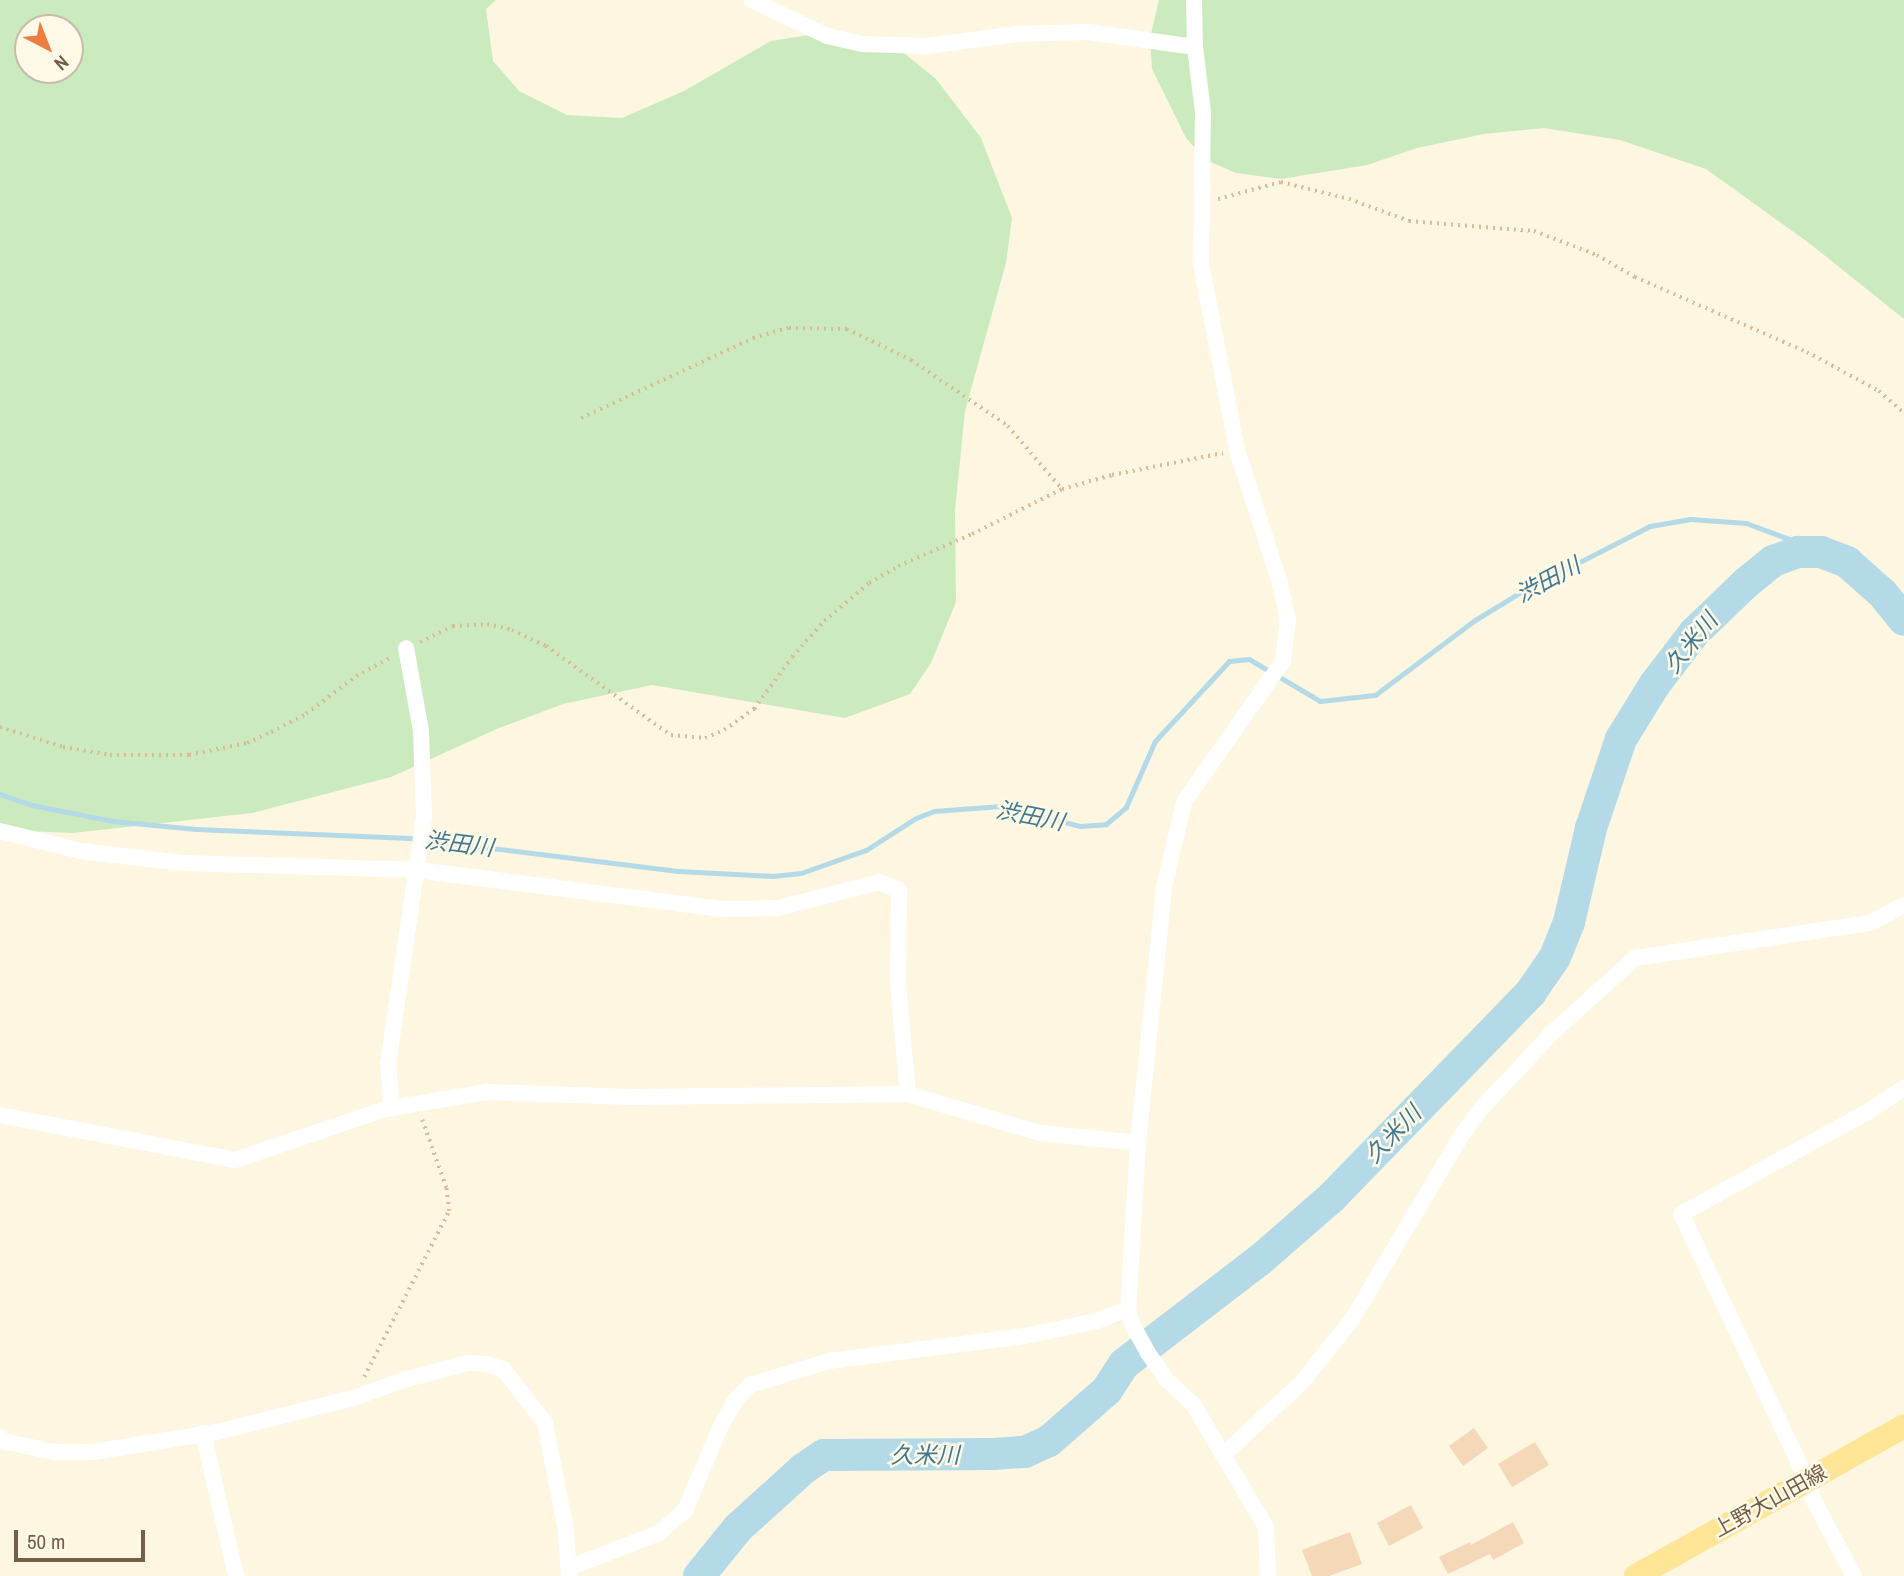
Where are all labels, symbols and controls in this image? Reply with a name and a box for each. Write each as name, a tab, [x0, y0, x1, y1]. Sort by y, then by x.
north arrow	[14, 14, 84, 84]
text: N	[49, 50, 75, 77]
water label: 渋田川	[1511, 552, 1585, 608]
water label: 久米川	[1659, 608, 1723, 678]
water label: 渋田川	[994, 796, 1066, 836]
water label: 渋田川	[423, 826, 495, 862]
water label: 久米川	[1359, 1100, 1427, 1168]
water label: 久米川	[891, 1441, 959, 1469]
street label: 上野大山田線	[1709, 1459, 1831, 1543]
scale bar	[18, 1516, 149, 1560]
text: 50 m	[27, 1527, 65, 1556]

